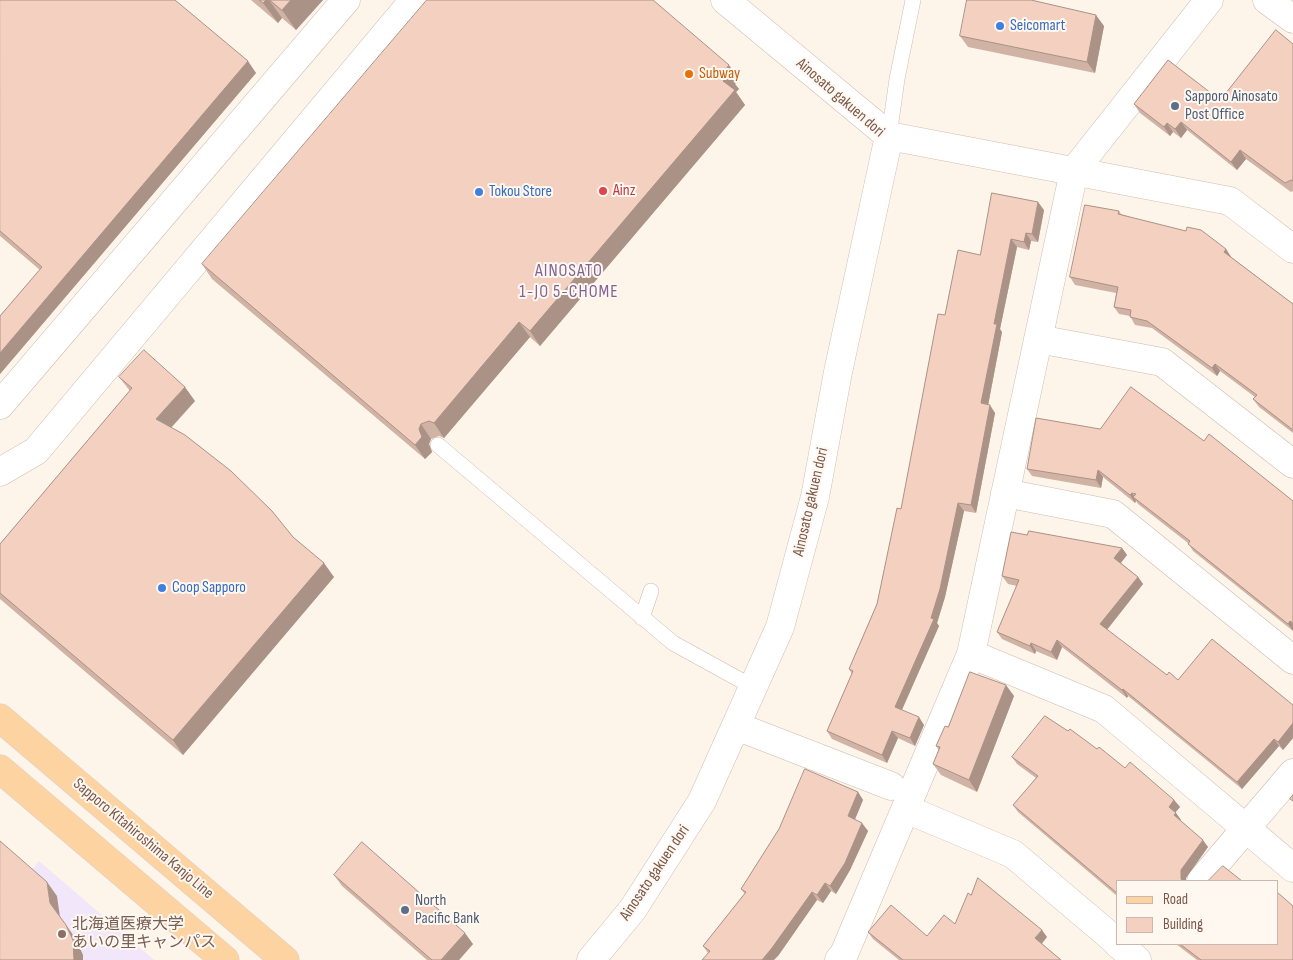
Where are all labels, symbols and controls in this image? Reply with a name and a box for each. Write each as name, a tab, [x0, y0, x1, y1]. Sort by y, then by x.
place label: Seicomart	[1010, 16, 1065, 36]
marker: Seicomart	[994, 20, 1006, 32]
street label: Ainosato gakuen dori	[792, 54, 888, 142]
place label: Subway	[699, 64, 740, 84]
marker: Subway	[683, 68, 695, 80]
place label: Sapporo Ainosato Post Office	[1185, 87, 1278, 125]
marker: Sapporo Ainosato Post Office	[1169, 100, 1181, 112]
place label: Ainz	[613, 181, 635, 201]
place label: Tokou Store	[489, 182, 552, 202]
marker: Ainz	[597, 185, 609, 197]
marker: Tokou Store	[473, 186, 485, 198]
district label: AINOSATO 1-JO 5-CHOME	[518, 260, 620, 302]
street label: Ainosato gakuen dori	[789, 446, 833, 558]
place label: Coop Sapporo	[172, 578, 246, 598]
marker: Coop Sapporo	[156, 582, 168, 594]
street label: Sapporo Kitahiroshima Kanjo Line	[69, 775, 217, 903]
street label: Ainosato gakuen dori	[616, 822, 694, 924]
legend	[1116, 880, 1278, 945]
text: Road	[1163, 890, 1188, 909]
place label: North Pacific Bank	[415, 891, 479, 929]
marker: North Pacific Bank	[399, 904, 411, 916]
place label: 北海道医療大学 あいの里キャンパス	[72, 915, 216, 953]
text: Building	[1163, 915, 1203, 934]
marker: 北海道医療大学 あいの里キャンパス	[56, 928, 68, 940]

